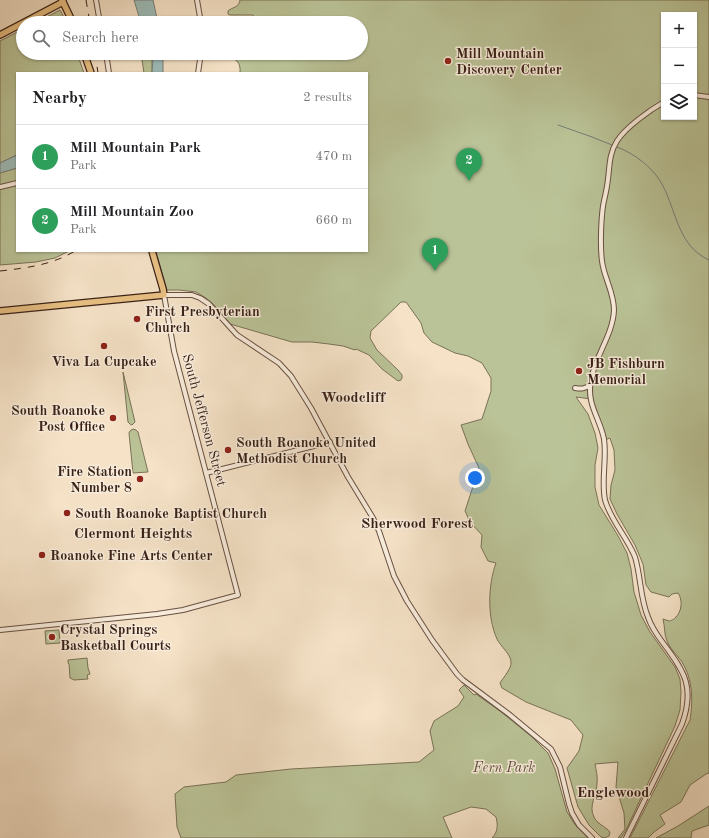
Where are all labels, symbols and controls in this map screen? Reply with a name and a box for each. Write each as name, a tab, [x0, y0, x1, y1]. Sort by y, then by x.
map controls	[661, 12, 697, 120]
button: +	[661, 12, 697, 48]
search box	[16, 16, 368, 60]
icon: search	[30, 27, 52, 49]
text: Search here	[62, 31, 139, 46]
place label: Mill Mountain Discovery Center	[456, 47, 562, 77]
button: −	[661, 48, 697, 84]
marker: Mill Mountain Discovery Center	[443, 56, 453, 66]
button: layers	[661, 84, 697, 120]
text: Nearby	[32, 90, 87, 107]
text: 2 results	[303, 91, 352, 104]
text: Mill Mountain Park	[70, 141, 201, 156]
pin: 2	[456, 148, 482, 181]
text: 1	[41, 150, 49, 163]
text: 470 m	[315, 150, 352, 163]
text: Park	[70, 159, 97, 172]
text: Mill Mountain Zoo	[70, 205, 194, 220]
text: 2	[41, 214, 49, 227]
text: 660 m	[315, 214, 352, 227]
text: Park	[70, 223, 97, 236]
pin: 1	[422, 238, 448, 271]
place label: First Presbyterian Church	[145, 305, 260, 335]
marker: First Presbyterian Church	[132, 314, 142, 324]
marker: Viva La Cupcake	[99, 341, 109, 351]
street label: South Jefferson Street	[180, 352, 228, 488]
place label: Viva La Cupcake	[52, 355, 157, 369]
place label: JB Fishburn Memorial	[587, 357, 665, 387]
marker: JB Fishburn Memorial	[574, 366, 584, 376]
district label: Woodcliff	[321, 391, 387, 406]
place label: South Roanoke Post Office	[11, 404, 105, 434]
marker: South Roanoke Post Office	[108, 413, 118, 423]
place label: South Roanoke United Methodist Church	[236, 436, 377, 466]
marker: South Roanoke United Methodist Church	[223, 445, 233, 455]
place label: Fire Station Number 8	[57, 465, 132, 495]
your location	[465, 468, 485, 488]
marker: Fire Station Number 8	[135, 474, 145, 484]
place label: South Roanoke Baptist Church	[75, 507, 267, 521]
marker: South Roanoke Baptist Church	[62, 508, 72, 518]
district label: Sherwood Forest	[361, 517, 474, 532]
district label: Clermont Heights	[74, 527, 192, 542]
place label: Roanoke Fine Arts Center	[50, 549, 213, 563]
marker: Roanoke Fine Arts Center	[37, 550, 47, 560]
place label: Crystal Springs Basketball Courts	[60, 623, 171, 653]
marker: Crystal Springs Basketball Courts	[47, 632, 57, 642]
park label: Fern Park	[472, 761, 535, 775]
district label: Englewood	[577, 786, 649, 801]

